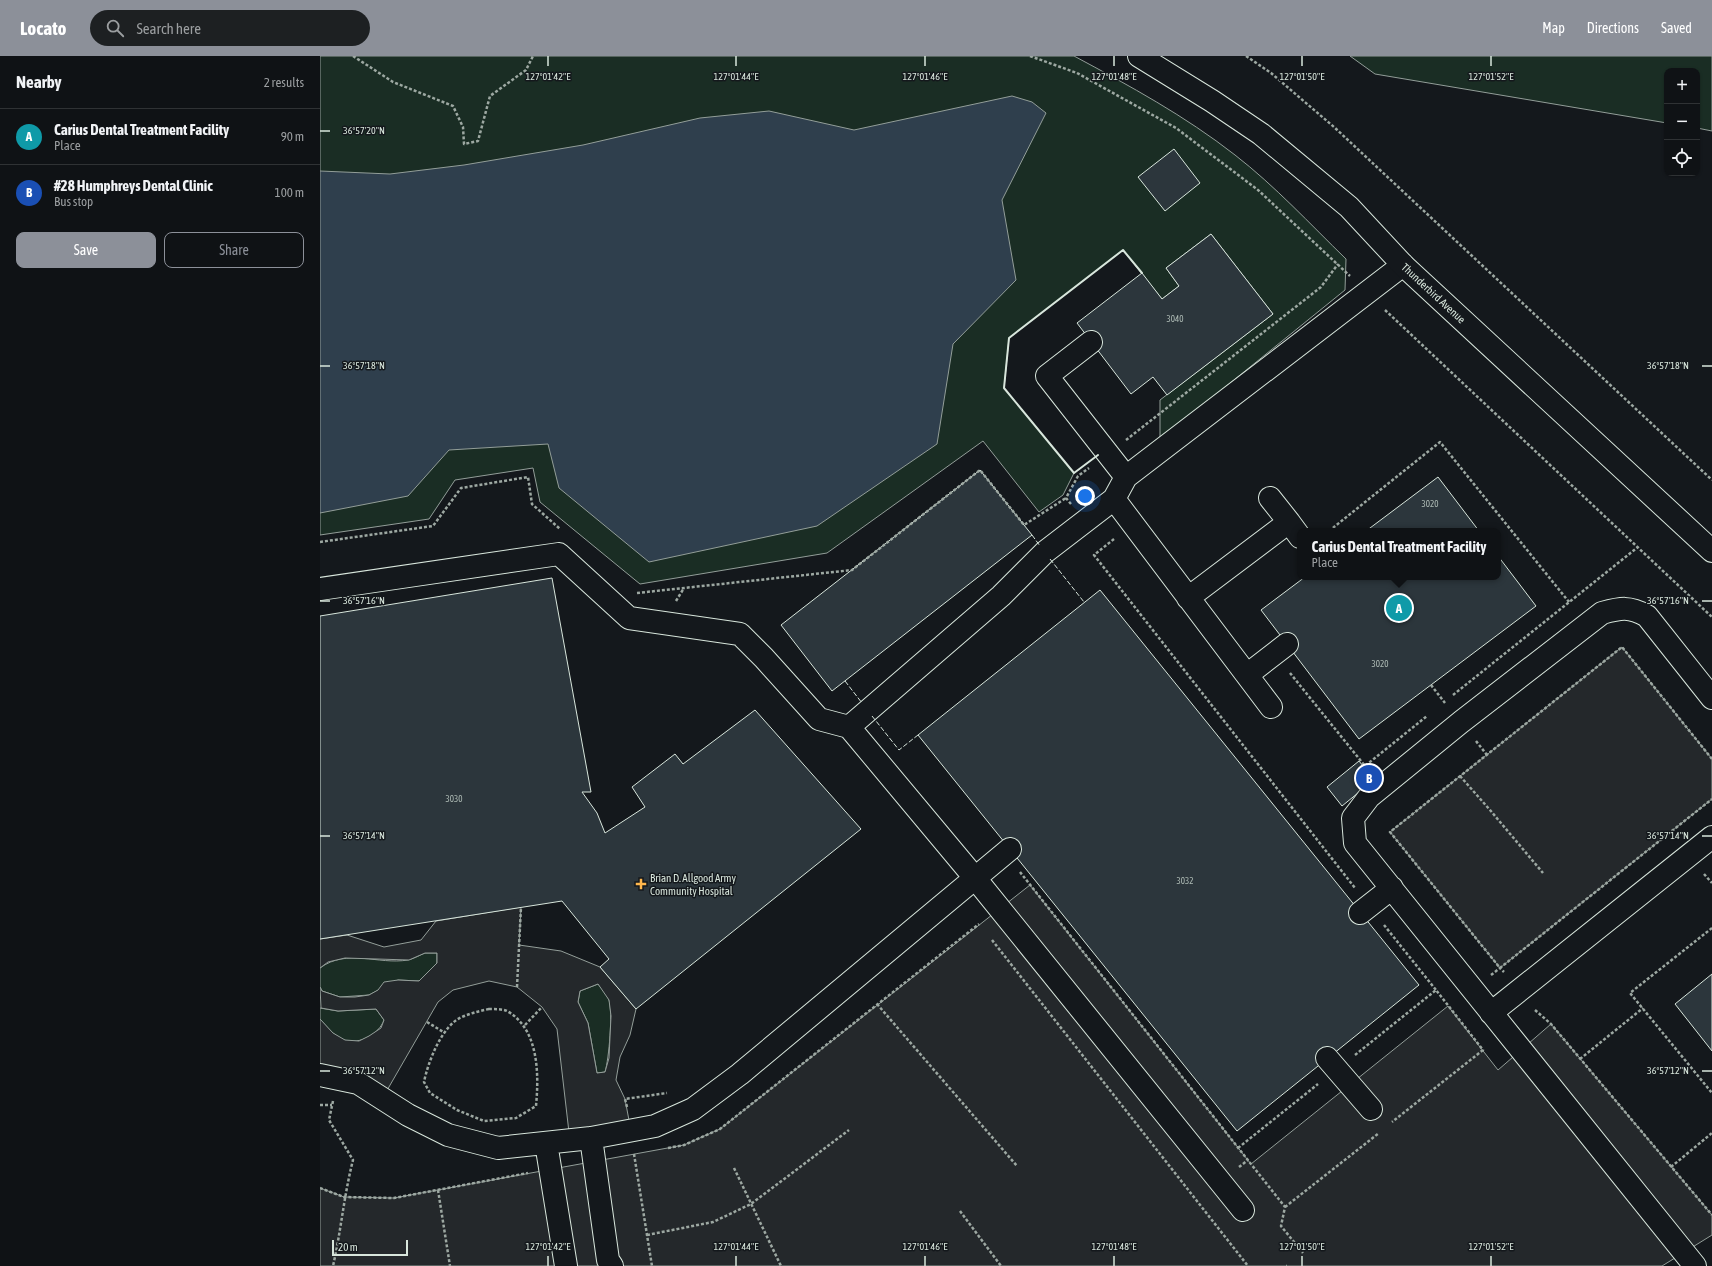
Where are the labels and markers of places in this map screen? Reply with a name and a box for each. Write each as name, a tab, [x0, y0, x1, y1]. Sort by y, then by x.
pin: A	[1386, 593, 1412, 623]
pin: B	[1356, 763, 1382, 793]
place label: Brian D. Allgood Army Community Hospital	[650, 872, 737, 897]
marker: Brian D. Allgood Army Community Hospital	[635, 878, 647, 890]

